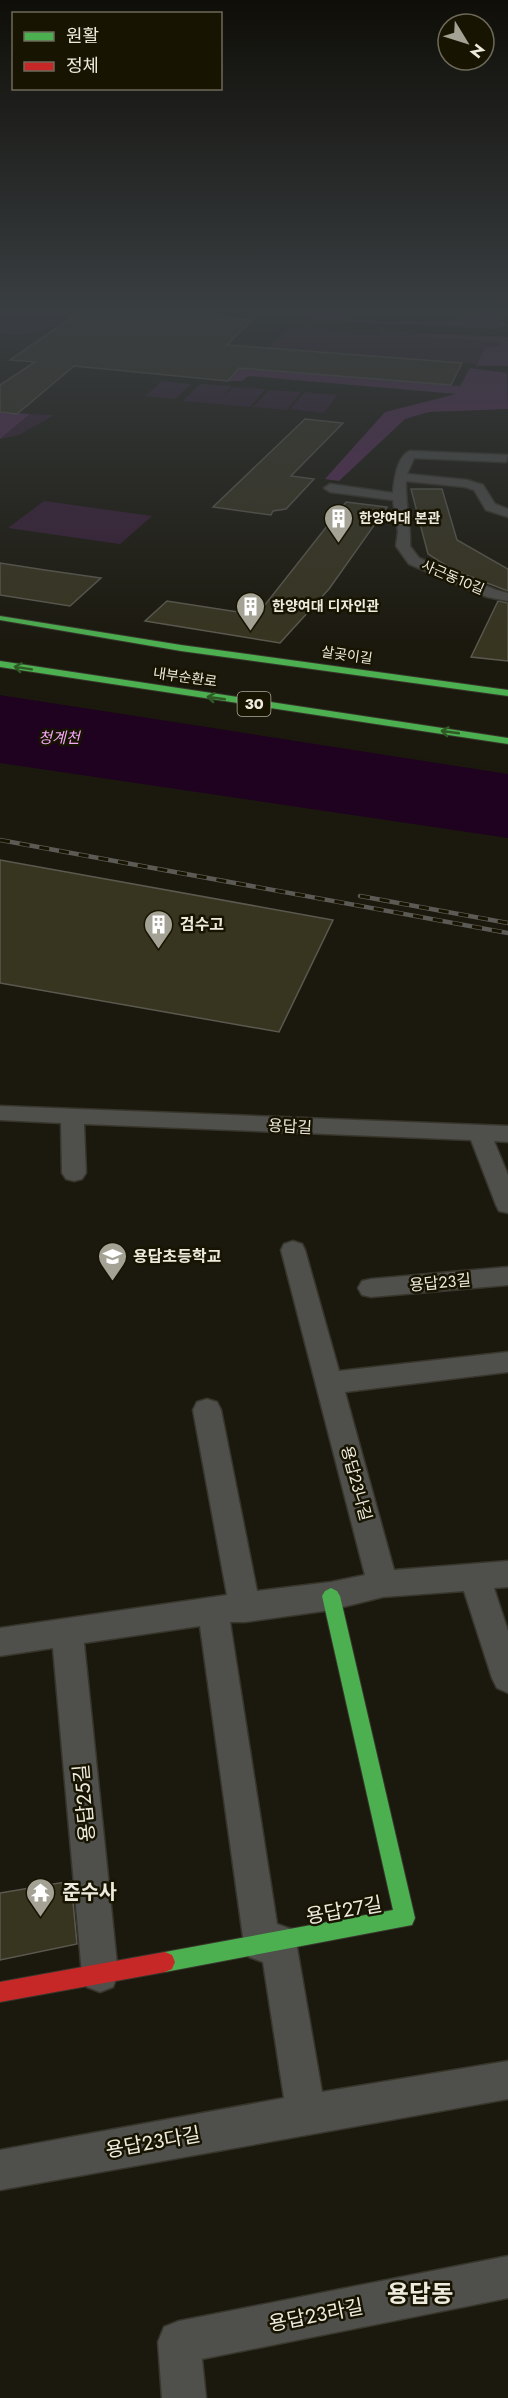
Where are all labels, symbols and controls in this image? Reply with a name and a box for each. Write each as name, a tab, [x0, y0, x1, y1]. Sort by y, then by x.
legend	[12, 12, 222, 90]
north arrow	[436, 12, 496, 72]
text: 원활	[66, 23, 99, 49]
text: N	[464, 39, 490, 63]
text: 정체	[66, 53, 99, 79]
building icon: 한양여대 본관	[322, 502, 354, 544]
place label: 한양여대 본관	[359, 508, 441, 528]
street label: 사근동10길	[419, 555, 487, 599]
building icon: 한양여대 디자인관	[235, 590, 267, 632]
place label: 한양여대 디자인관	[272, 596, 379, 616]
street label: 살곶이길	[320, 642, 374, 668]
one-way arrow	[14, 662, 33, 673]
street label: 내부순환로	[152, 663, 218, 691]
one-way arrow	[206, 692, 226, 703]
road number: 30	[238, 692, 270, 716]
water label: 청계천	[38, 727, 82, 749]
one-way arrow	[441, 727, 461, 738]
building icon: 검수고	[143, 908, 175, 950]
place label: 검수고	[180, 913, 224, 936]
street label: 용답길	[267, 1114, 313, 1139]
school or university icon: 용답초등학교	[96, 1240, 128, 1282]
place label: 용답초등학교	[133, 1245, 222, 1268]
street label: 용답23길	[408, 1268, 472, 1297]
street label: 용답23나길	[335, 1443, 378, 1523]
street label: 용답25길	[67, 1763, 102, 1843]
temple icon: 준수사	[25, 1876, 57, 1918]
place label: 준수사	[62, 1878, 117, 1907]
street label: 용답27길	[304, 1890, 385, 1931]
street label: 용답23다길	[103, 2120, 203, 2165]
district label: 용답동	[387, 2276, 453, 2311]
street label: 용답23라길	[266, 2292, 366, 2339]

